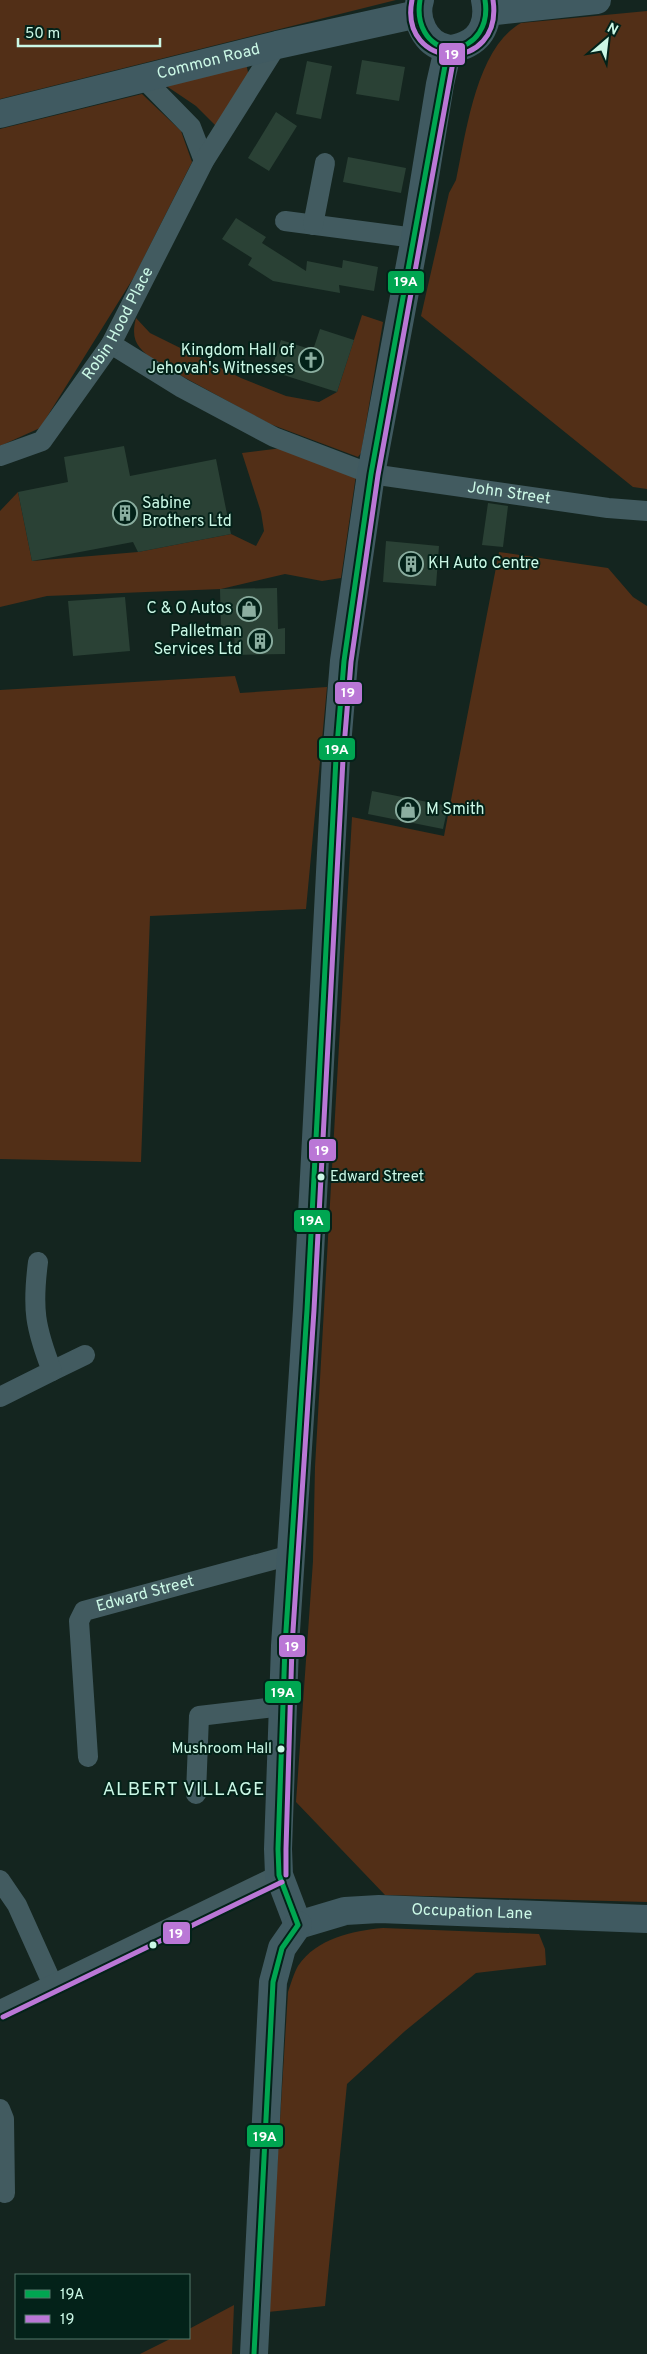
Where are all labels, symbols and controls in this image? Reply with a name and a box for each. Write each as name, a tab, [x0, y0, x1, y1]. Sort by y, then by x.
scale bar	[18, 15, 160, 47]
north arrow	[582, 15, 632, 65]
text: N	[604, 20, 621, 40]
text: 50 m	[25, 25, 60, 44]
street label: Common Road	[155, 40, 262, 84]
line badge: 19	[438, 42, 466, 66]
text: 19	[445, 47, 459, 64]
street label: Robin Hood Place	[78, 264, 158, 384]
line badge: 19A	[387, 270, 425, 294]
text: 19A	[394, 274, 418, 291]
place label: Kingdom Hall of Jehovah's Witnesses	[147, 341, 295, 379]
church icon: Kingdom Hall of Jehovah's Witnesses	[298, 347, 324, 373]
street label: John Street	[466, 478, 552, 510]
place label: Sabine Brothers Ltd	[142, 494, 232, 532]
building icon: Sabine Brothers Ltd	[112, 500, 138, 526]
building icon: KH Auto Centre	[398, 551, 424, 577]
place label: KH Auto Centre	[428, 554, 539, 574]
shop icon: C & O Autos	[236, 596, 262, 622]
place label: C & O Autos	[147, 599, 232, 619]
place label: Palletman Services Ltd	[154, 622, 242, 660]
building icon: Palletman Services Ltd	[247, 628, 273, 654]
line badge: 19	[334, 681, 363, 705]
text: 19	[341, 685, 355, 702]
line badge: 19A	[318, 737, 356, 761]
text: 19A	[325, 742, 349, 759]
shop icon: M Smith	[395, 797, 421, 823]
place label: M Smith	[426, 800, 485, 820]
line badge: 19	[308, 1138, 337, 1162]
text: 19	[315, 1143, 329, 1160]
place label: Edward Street	[330, 1168, 424, 1187]
marker: Edward Street	[316, 1172, 326, 1182]
line badge: 19A	[293, 1209, 331, 1233]
text: 19A	[300, 1213, 324, 1230]
street label: Edward Street	[94, 1572, 197, 1617]
line badge: 19	[278, 1634, 306, 1658]
text: 19	[285, 1639, 299, 1656]
line badge: 19A	[264, 1680, 302, 1704]
text: 19A	[271, 1685, 295, 1702]
place label: Mushroom Hall	[171, 1740, 272, 1759]
marker: Mushroom Hall	[276, 1744, 286, 1754]
district label: ALBERT VILLAGE	[103, 1778, 265, 1802]
street label: Occupation Lane	[411, 1900, 533, 1925]
line badge: 19	[162, 1921, 191, 1945]
text: 19	[169, 1926, 183, 1943]
unlabelled marker	[148, 1940, 158, 1950]
line badge: 19A	[246, 2124, 284, 2148]
text: 19A	[253, 2129, 277, 2146]
legend	[15, 2274, 190, 2339]
text: 19A	[60, 2286, 84, 2305]
text: 19	[60, 2311, 75, 2330]

